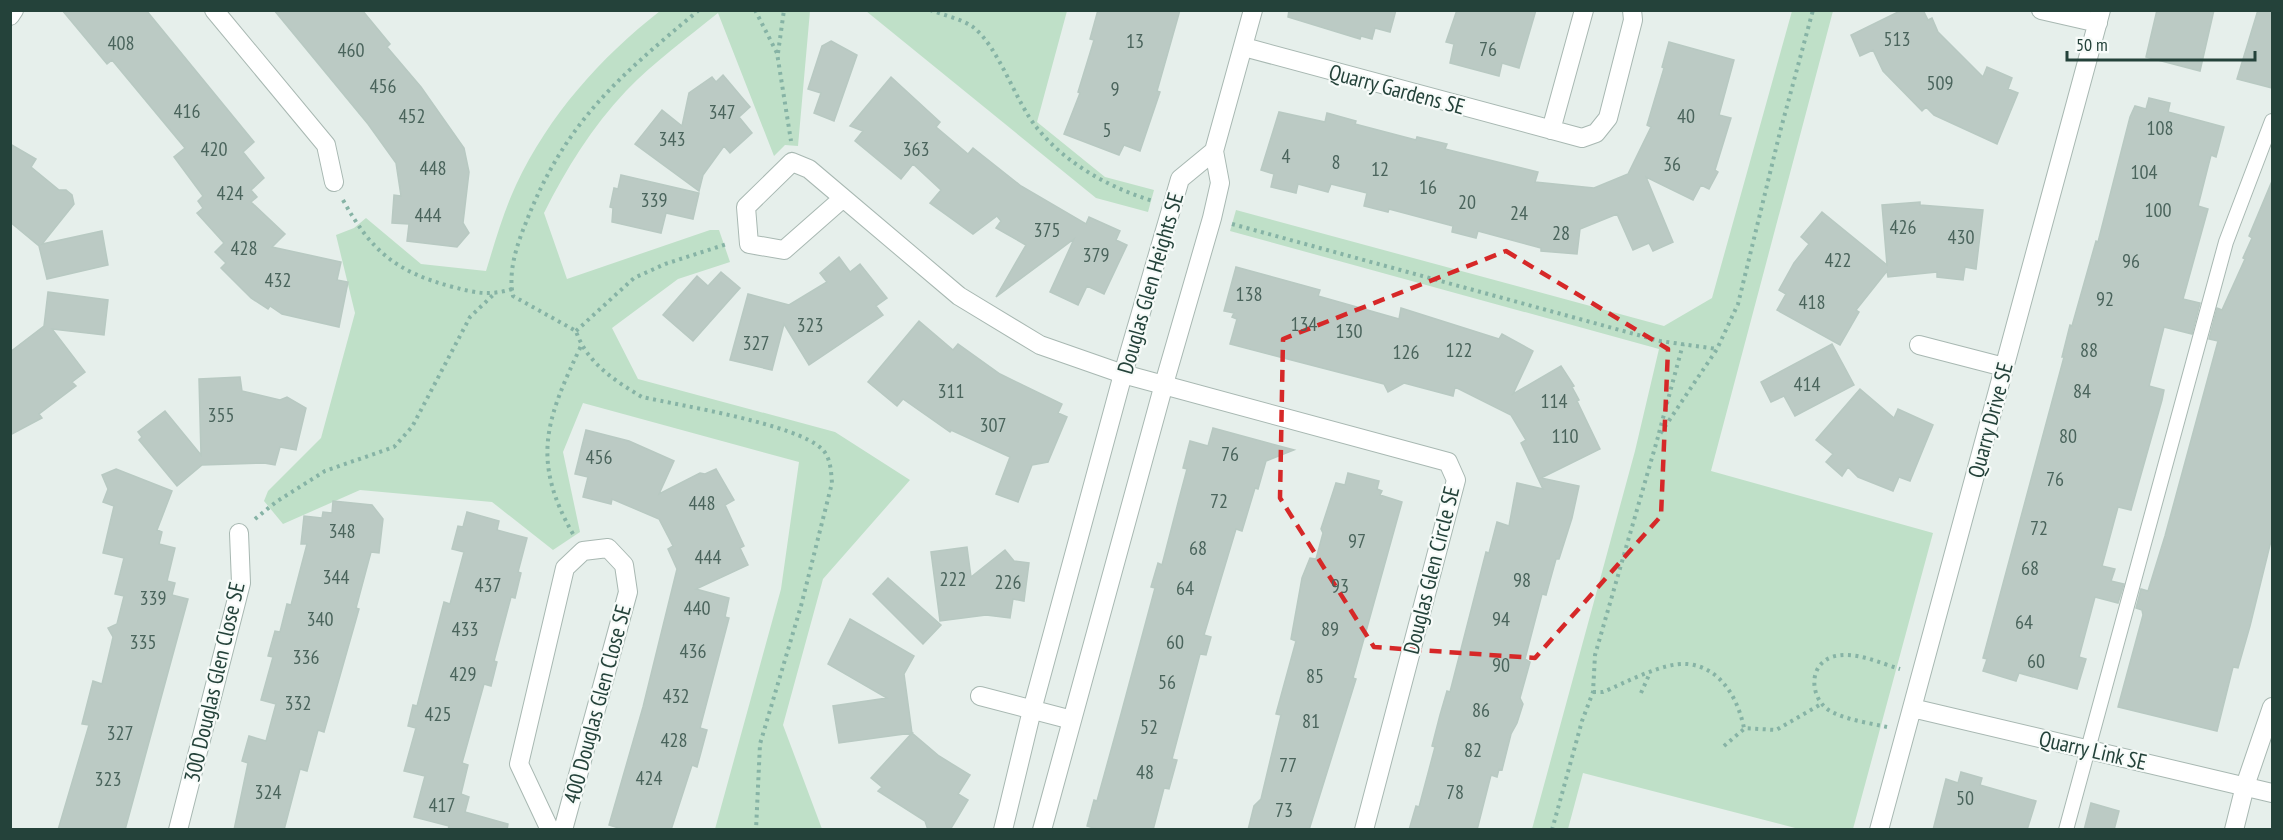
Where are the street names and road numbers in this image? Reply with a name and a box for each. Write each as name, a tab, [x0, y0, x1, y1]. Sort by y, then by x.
street label: Quarry Gardens SE	[1326, 57, 1468, 121]
street label: Douglas Glen Heights SE	[1111, 189, 1189, 377]
street label: Quarry Drive SE	[1961, 359, 2019, 481]
street label: Douglas Glen Circle SE	[1397, 483, 1465, 657]
street label: 300 Douglas Glen Close SE	[177, 579, 251, 785]
street label: 400 Douglas Glen Close SE	[557, 602, 637, 806]
street label: Quarry Link SE	[2036, 724, 2150, 776]

